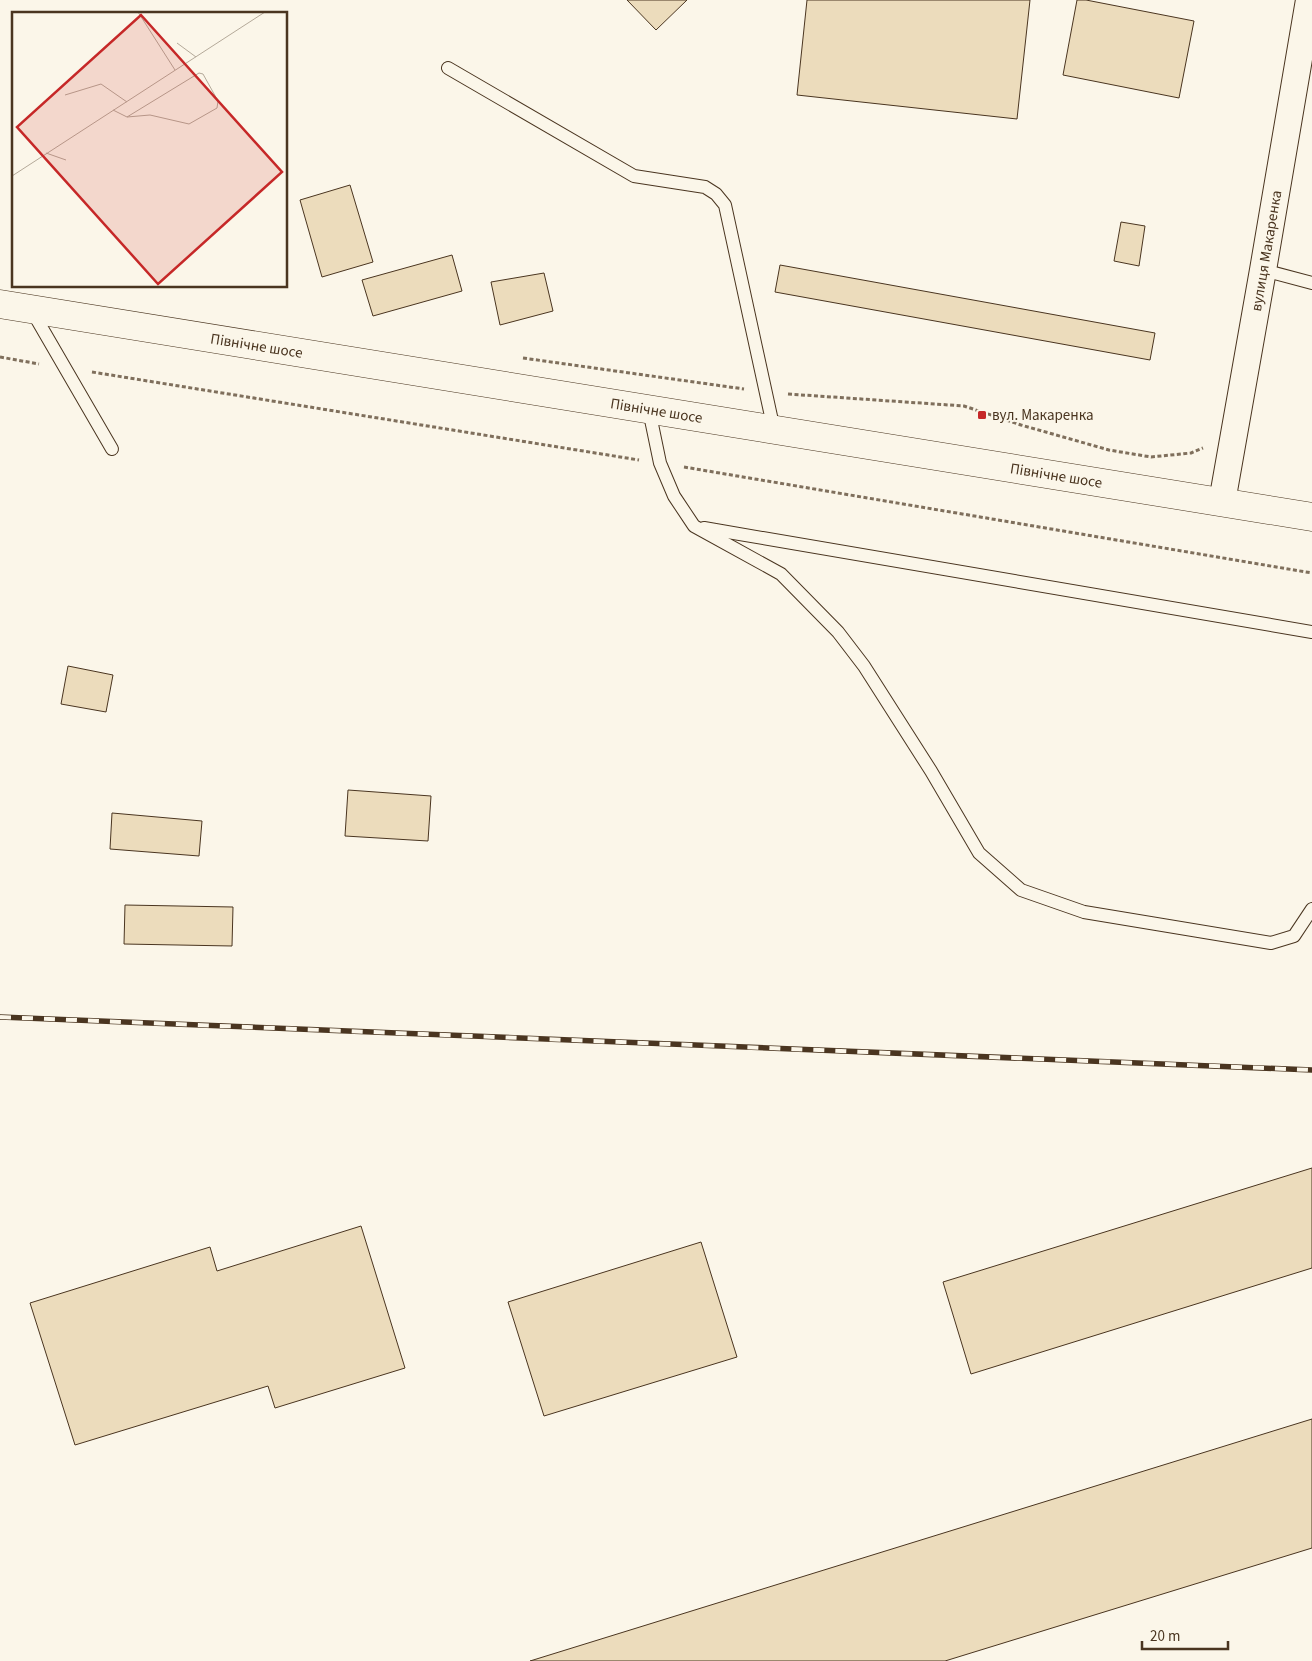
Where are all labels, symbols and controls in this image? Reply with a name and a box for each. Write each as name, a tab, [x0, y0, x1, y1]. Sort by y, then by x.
inset map	[12, 12, 288, 288]
street label: вулиця Макаренка	[1246, 189, 1287, 313]
street label: Північне шосе	[209, 328, 304, 364]
street label: Північне шосе	[609, 393, 704, 429]
place label: вул. Макаренка	[992, 405, 1094, 426]
marker: вул. Макаренка	[976, 409, 988, 421]
street label: Північне шосе	[1008, 458, 1104, 494]
scale bar	[1142, 1618, 1228, 1650]
text: 20 m	[1150, 1626, 1180, 1647]

